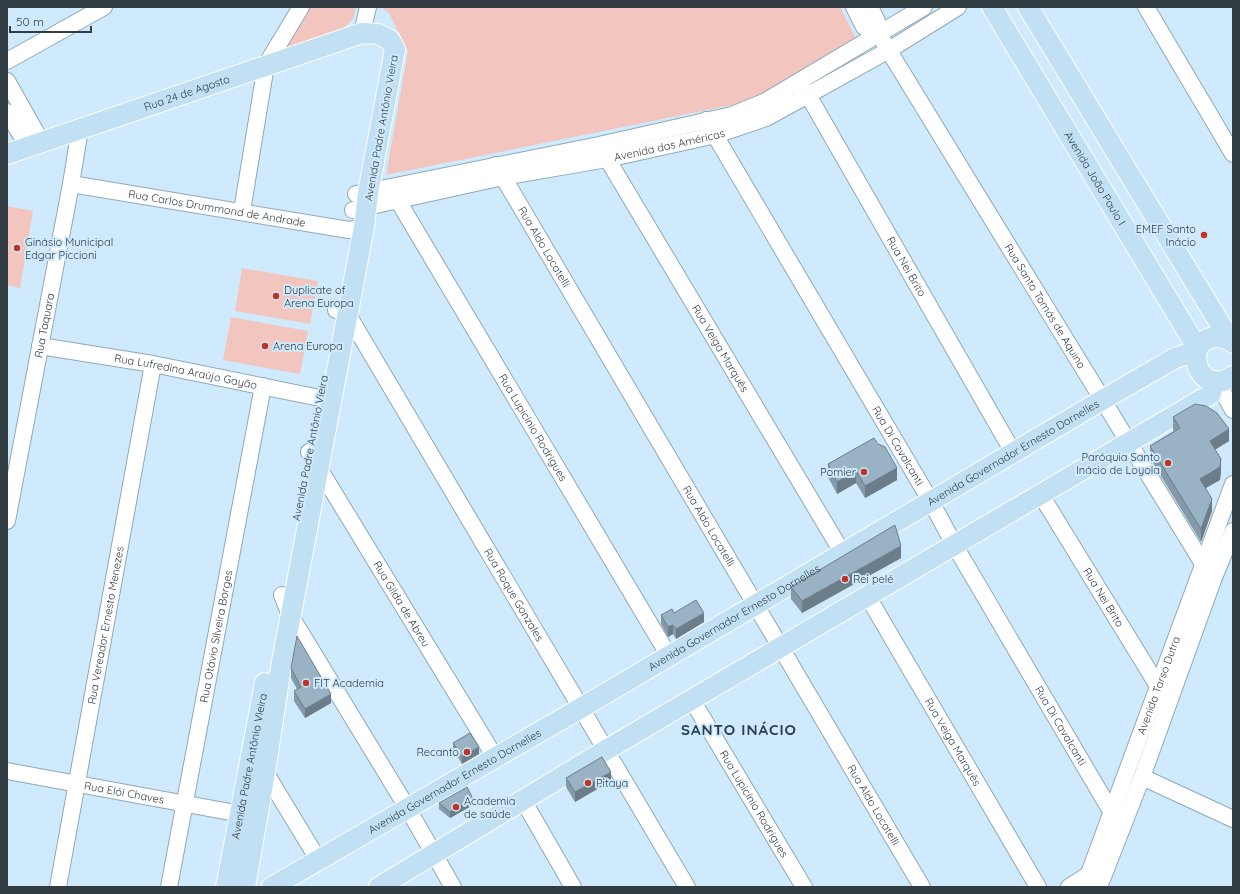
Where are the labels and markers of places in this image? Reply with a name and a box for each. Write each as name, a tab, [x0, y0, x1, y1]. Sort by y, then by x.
place label: EMEF Santo Inácio	[1136, 222, 1196, 249]
marker: EMEF Santo Inácio	[1199, 230, 1209, 240]
place label: Ginásio Municipal Edgar Piccioni	[25, 235, 113, 262]
marker: Ginásio Municipal Edgar Piccioni	[12, 243, 22, 253]
place label: Duplicate of Arena Europa	[284, 283, 354, 310]
marker: Duplicate of Arena Europa	[271, 291, 281, 301]
place label: Arena Europa	[273, 339, 343, 353]
marker: Arena Europa	[260, 341, 270, 351]
place label: Paróquia Santo Inácio de Loyola	[1076, 450, 1160, 477]
marker: Paróquia Santo Inácio de Loyola	[1163, 458, 1173, 468]
place label: Pomier	[820, 465, 857, 479]
marker: Pomier	[859, 467, 869, 477]
place label: Rei pelé	[853, 572, 893, 586]
marker: Rei pelé	[840, 574, 850, 584]
place label: FIT Academia	[314, 676, 384, 690]
marker: FIT Academia	[301, 678, 311, 688]
place label: Recanto	[416, 745, 459, 759]
marker: Recanto	[462, 747, 472, 757]
place label: Pitaya	[596, 776, 628, 790]
marker: Pitaya	[583, 778, 593, 788]
place label: Academia de saúde	[464, 794, 515, 821]
marker: Academia de saúde	[451, 802, 461, 812]

